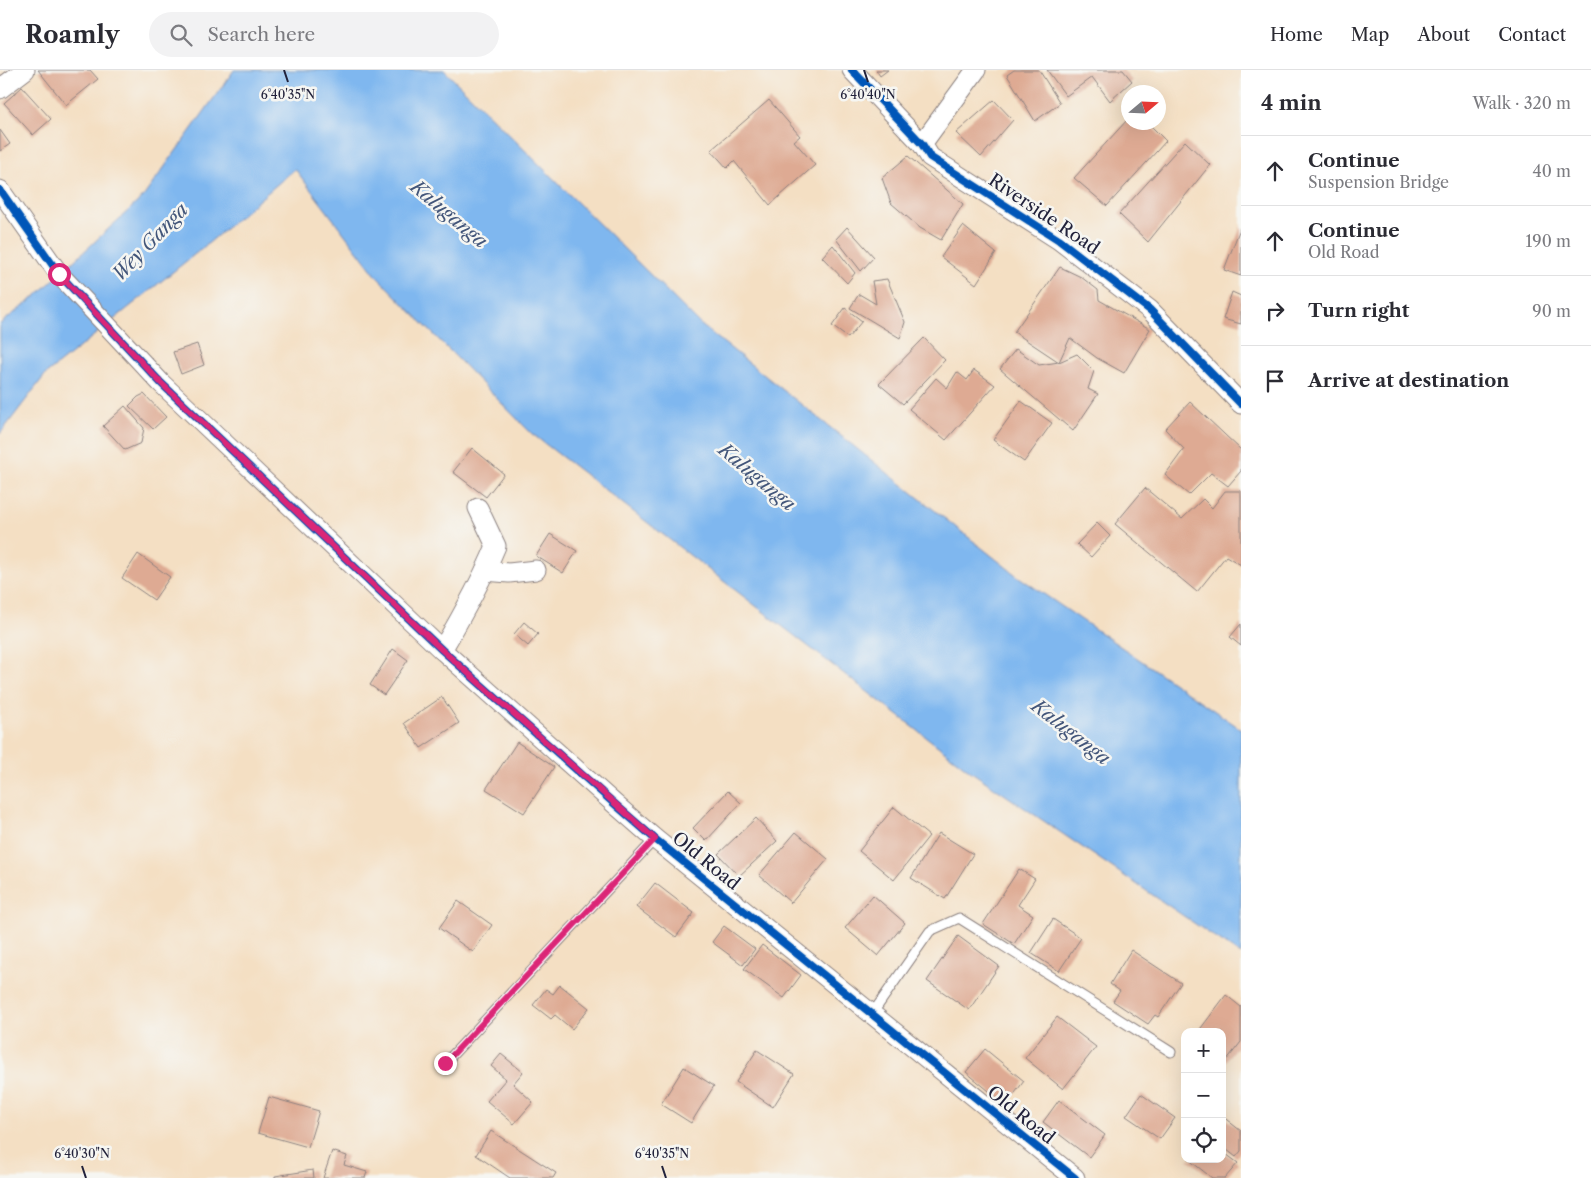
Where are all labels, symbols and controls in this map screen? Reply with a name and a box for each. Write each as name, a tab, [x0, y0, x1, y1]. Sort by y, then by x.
search box	[149, 12, 499, 57]
text: Roamly	[25, 20, 119, 49]
icon: search	[167, 21, 195, 49]
text: Search here	[207, 23, 315, 46]
text: Home	[1270, 24, 1323, 46]
text: Map	[1351, 24, 1389, 46]
text: About	[1417, 24, 1470, 46]
text: Contact	[1498, 24, 1566, 46]
north arrow	[1121, 85, 1166, 130]
text: 6°40'35"N	[261, 87, 315, 102]
text: 6°40'40"N	[840, 87, 896, 102]
text: 4 min	[1261, 90, 1322, 115]
text: Walk · 320 m	[1472, 93, 1571, 113]
text: Continue	[1308, 149, 1400, 172]
icon: ahead	[1261, 157, 1289, 185]
text: 40 m	[1532, 161, 1571, 181]
street label: Riverside Road	[984, 169, 1104, 259]
text: Suspension Bridge	[1308, 172, 1449, 192]
water label: Kaluganga	[404, 174, 493, 253]
water label: Wey Ganga	[107, 198, 193, 286]
text: Continue	[1308, 219, 1400, 242]
icon: ahead	[1261, 227, 1289, 255]
text: 190 m	[1526, 231, 1571, 251]
text: Old Road	[1308, 242, 1380, 262]
route start	[48, 263, 71, 286]
icon: right	[1261, 297, 1289, 325]
text: Turn right	[1308, 299, 1409, 322]
text: 90 m	[1532, 301, 1571, 321]
icon: arrive	[1261, 367, 1289, 395]
text: Arrive at destination	[1308, 369, 1509, 392]
water label: Kaluganga	[712, 437, 801, 516]
water label: Kaluganga	[1026, 693, 1115, 770]
street label: Old Road	[668, 827, 744, 895]
map controls	[1181, 1028, 1226, 1163]
button: +	[1181, 1028, 1226, 1073]
route end	[434, 1052, 457, 1075]
button: −	[1181, 1073, 1226, 1118]
street label: Old Road	[983, 1081, 1059, 1149]
button: locate	[1181, 1118, 1226, 1163]
text: 6°40'30"N	[54, 1146, 110, 1161]
text: 6°40'35"N	[635, 1146, 689, 1161]

